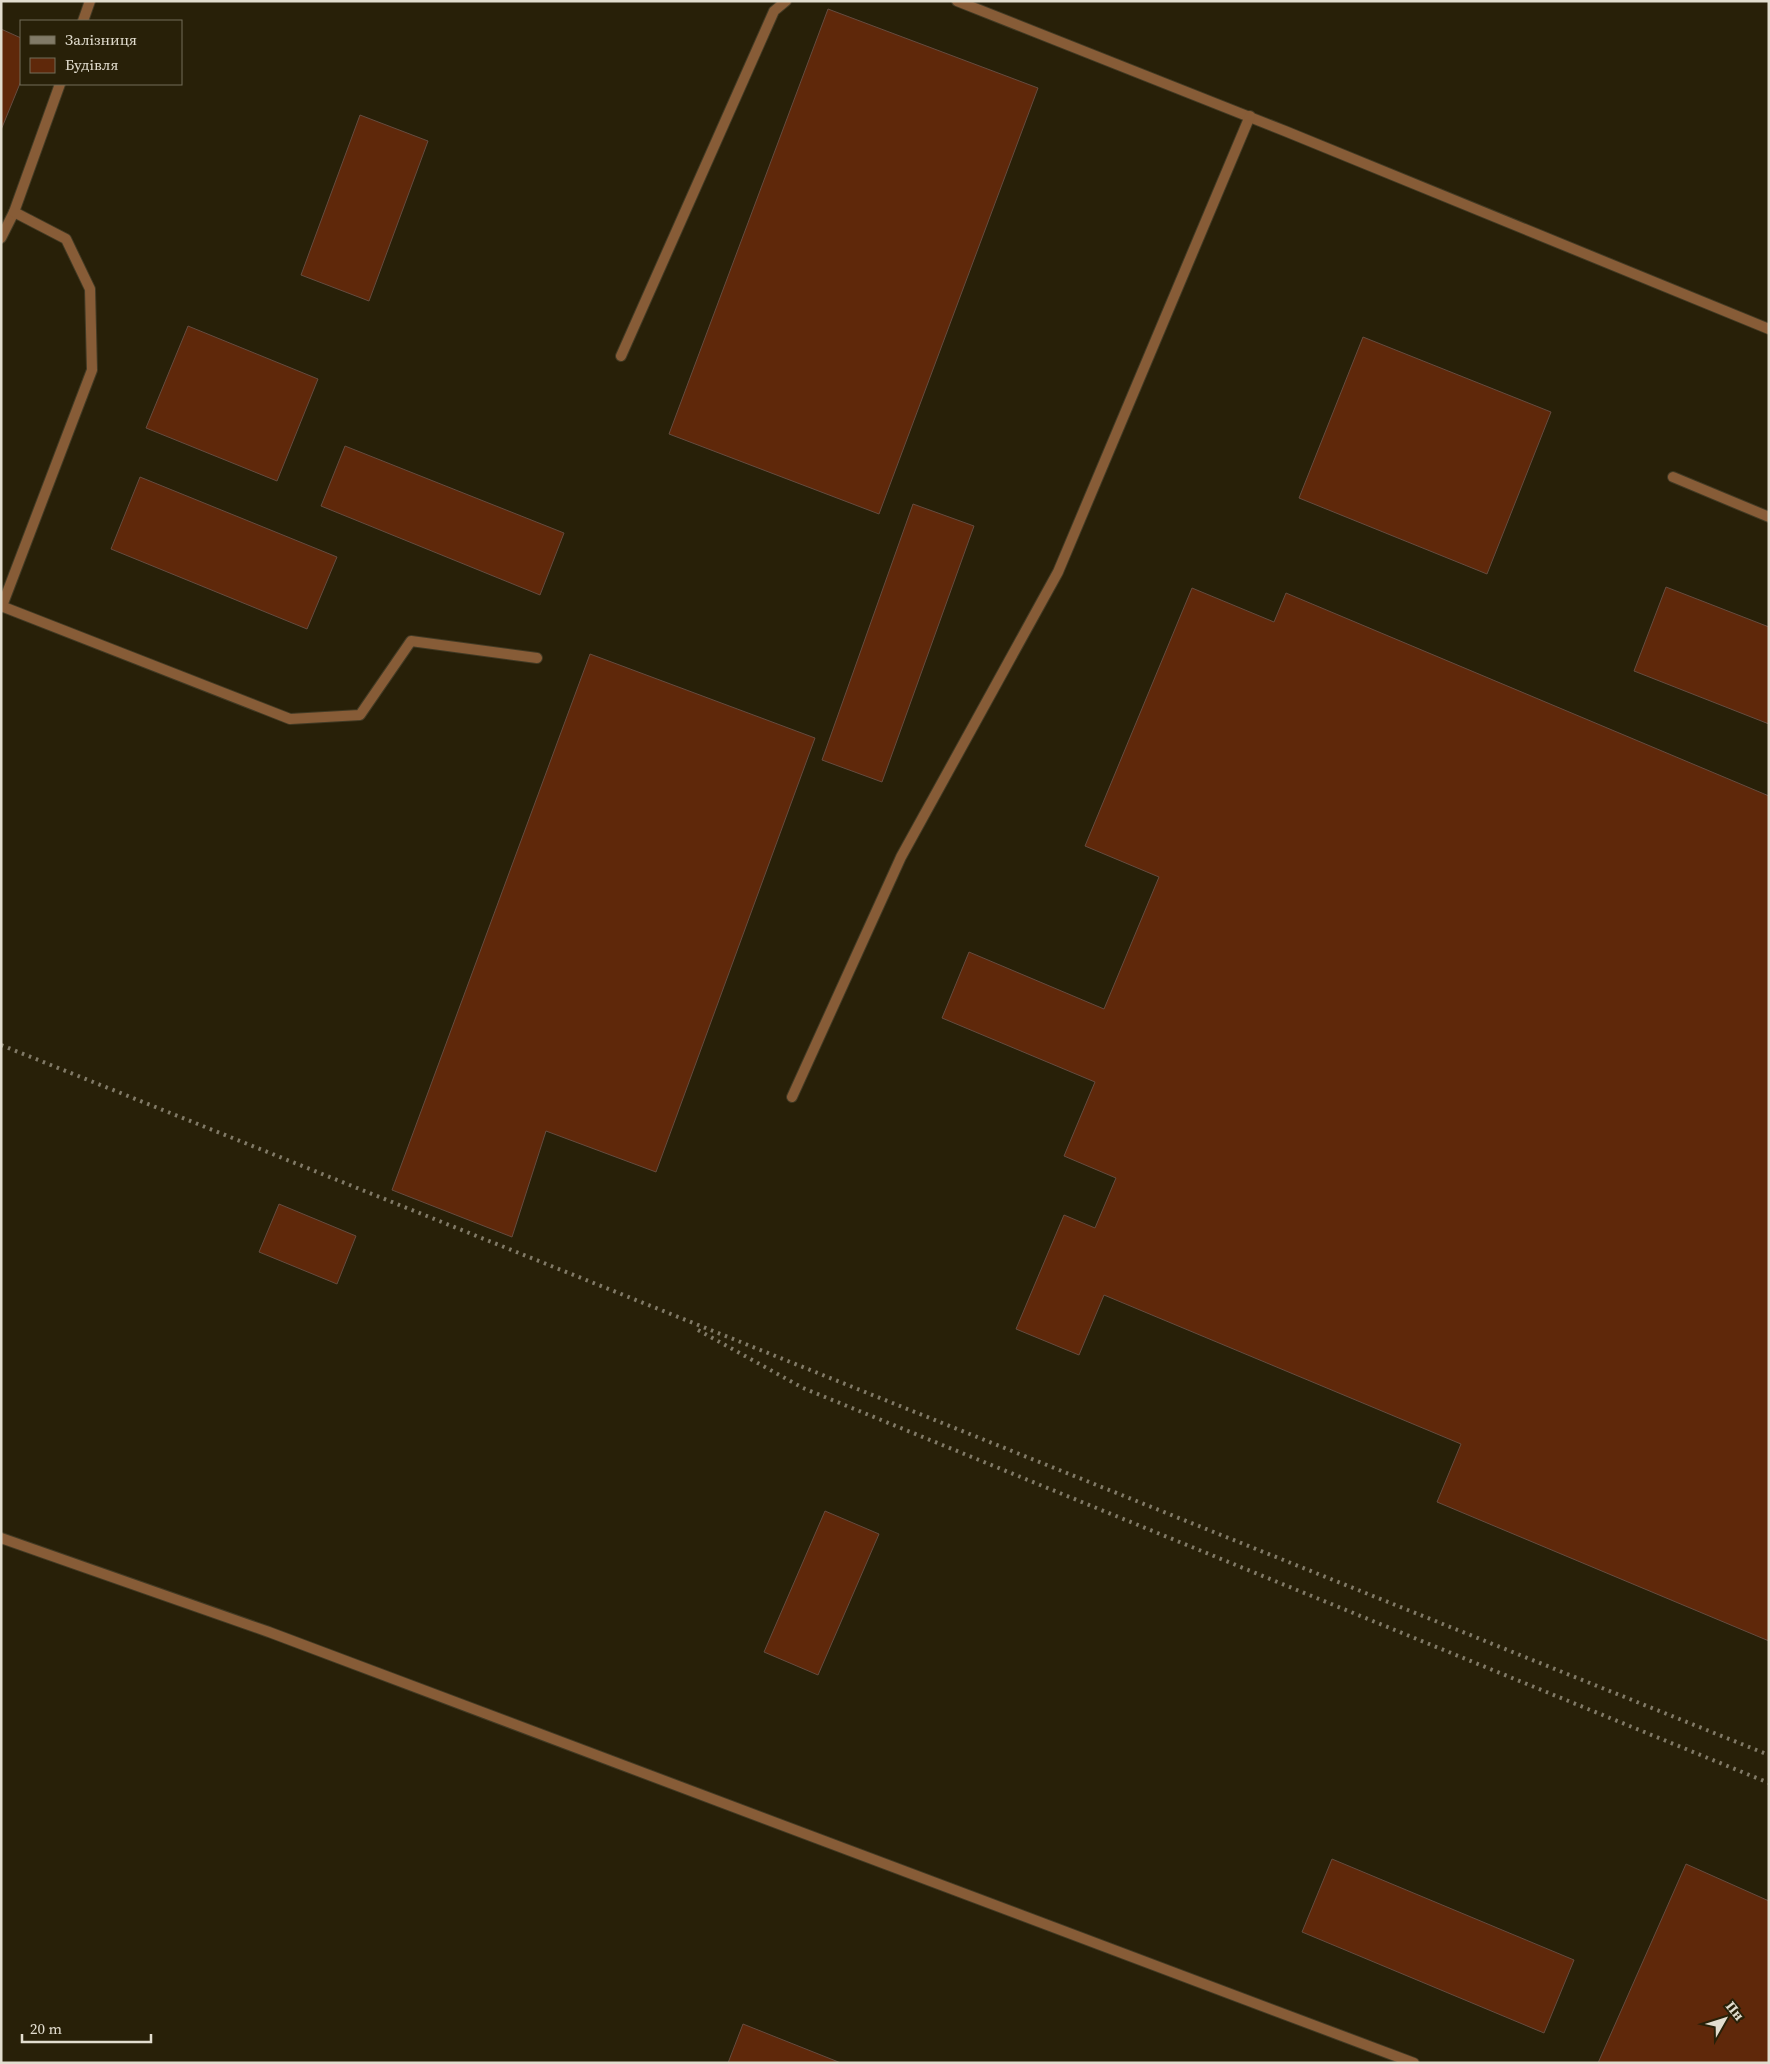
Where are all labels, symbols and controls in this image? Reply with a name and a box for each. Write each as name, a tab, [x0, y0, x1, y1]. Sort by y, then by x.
legend	[20, 20, 182, 85]
text: Залізниця	[65, 29, 137, 50]
text: Будівля	[65, 54, 118, 75]
north arrow	[1700, 1994, 1750, 2044]
text: Пн	[1721, 1997, 1749, 2025]
scale bar	[22, 2012, 151, 2044]
text: 20 m	[30, 2018, 62, 2039]

